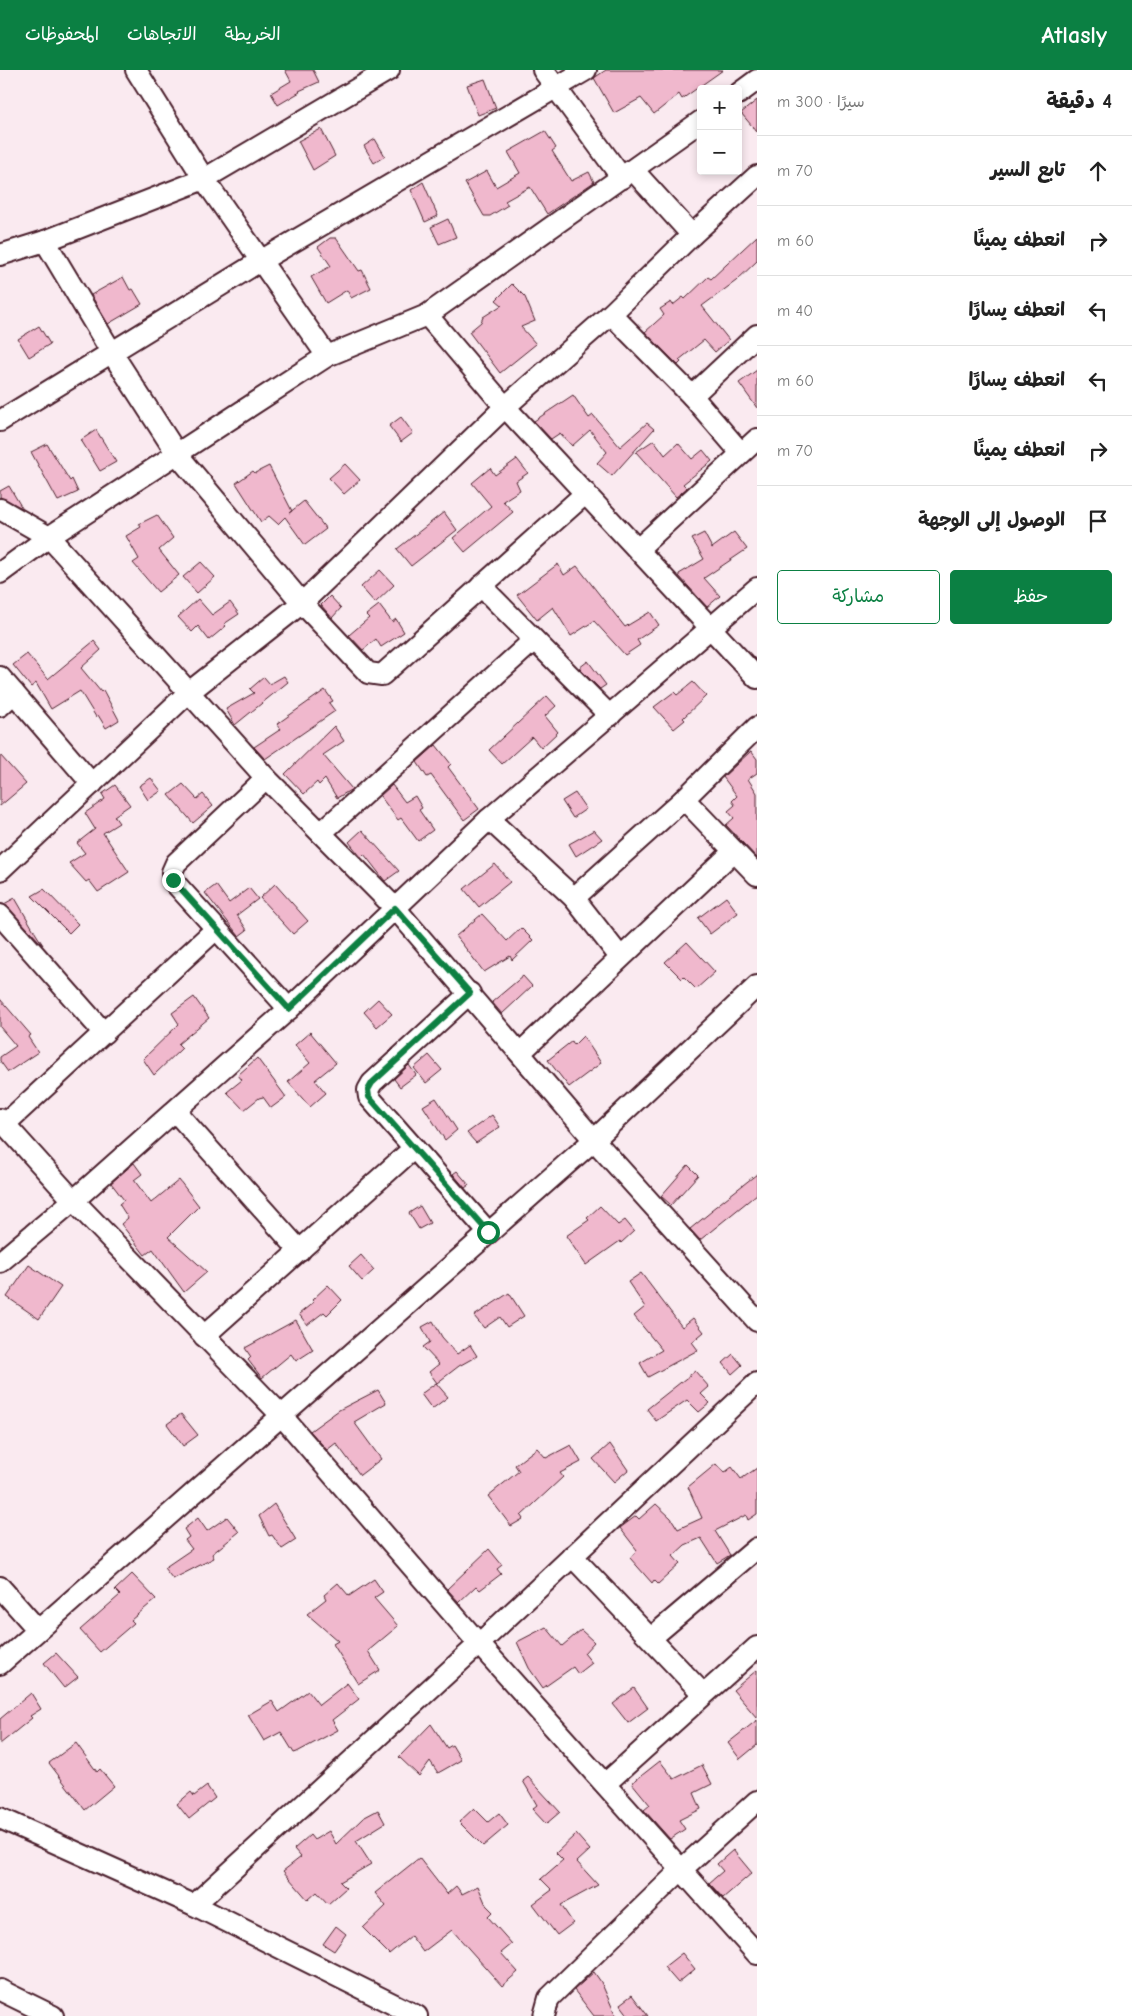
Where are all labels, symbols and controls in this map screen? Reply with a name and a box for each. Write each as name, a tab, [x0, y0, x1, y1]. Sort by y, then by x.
text: Atlasly	[1041, 21, 1107, 49]
text: المحفوظات	[25, 24, 99, 45]
text: الاتجاهات	[127, 24, 197, 45]
text: الخريطة	[225, 24, 281, 45]
map controls	[697, 85, 742, 175]
button: +	[697, 85, 742, 130]
text: 4 دقيقة	[1046, 89, 1112, 113]
text: سيرًا · 300 m	[777, 93, 865, 111]
button: −	[697, 130, 742, 175]
icon: ahead	[1084, 157, 1112, 185]
text: تابع السير	[991, 159, 1065, 181]
text: 70 m	[777, 162, 813, 180]
icon: right	[1084, 227, 1112, 255]
text: انعطف يمينًا	[973, 229, 1065, 251]
text: 60 m	[777, 232, 814, 250]
icon: left	[1084, 297, 1112, 325]
text: انعطف يسارًا	[968, 299, 1065, 321]
text: 40 m	[777, 302, 813, 320]
icon: left	[1084, 367, 1112, 395]
text: انعطف يسارًا	[968, 369, 1065, 391]
text: 60 m	[777, 372, 814, 390]
icon: right	[1084, 437, 1112, 465]
text: انعطف يمينًا	[973, 439, 1065, 461]
text: 70 m	[777, 442, 813, 460]
icon: arrive	[1084, 507, 1112, 535]
text: الوصول إلى الوجهة	[918, 509, 1065, 531]
button: مشاركة	[777, 570, 940, 624]
button: حفظ	[950, 570, 1112, 624]
route end	[162, 869, 185, 892]
route start	[477, 1221, 500, 1244]

